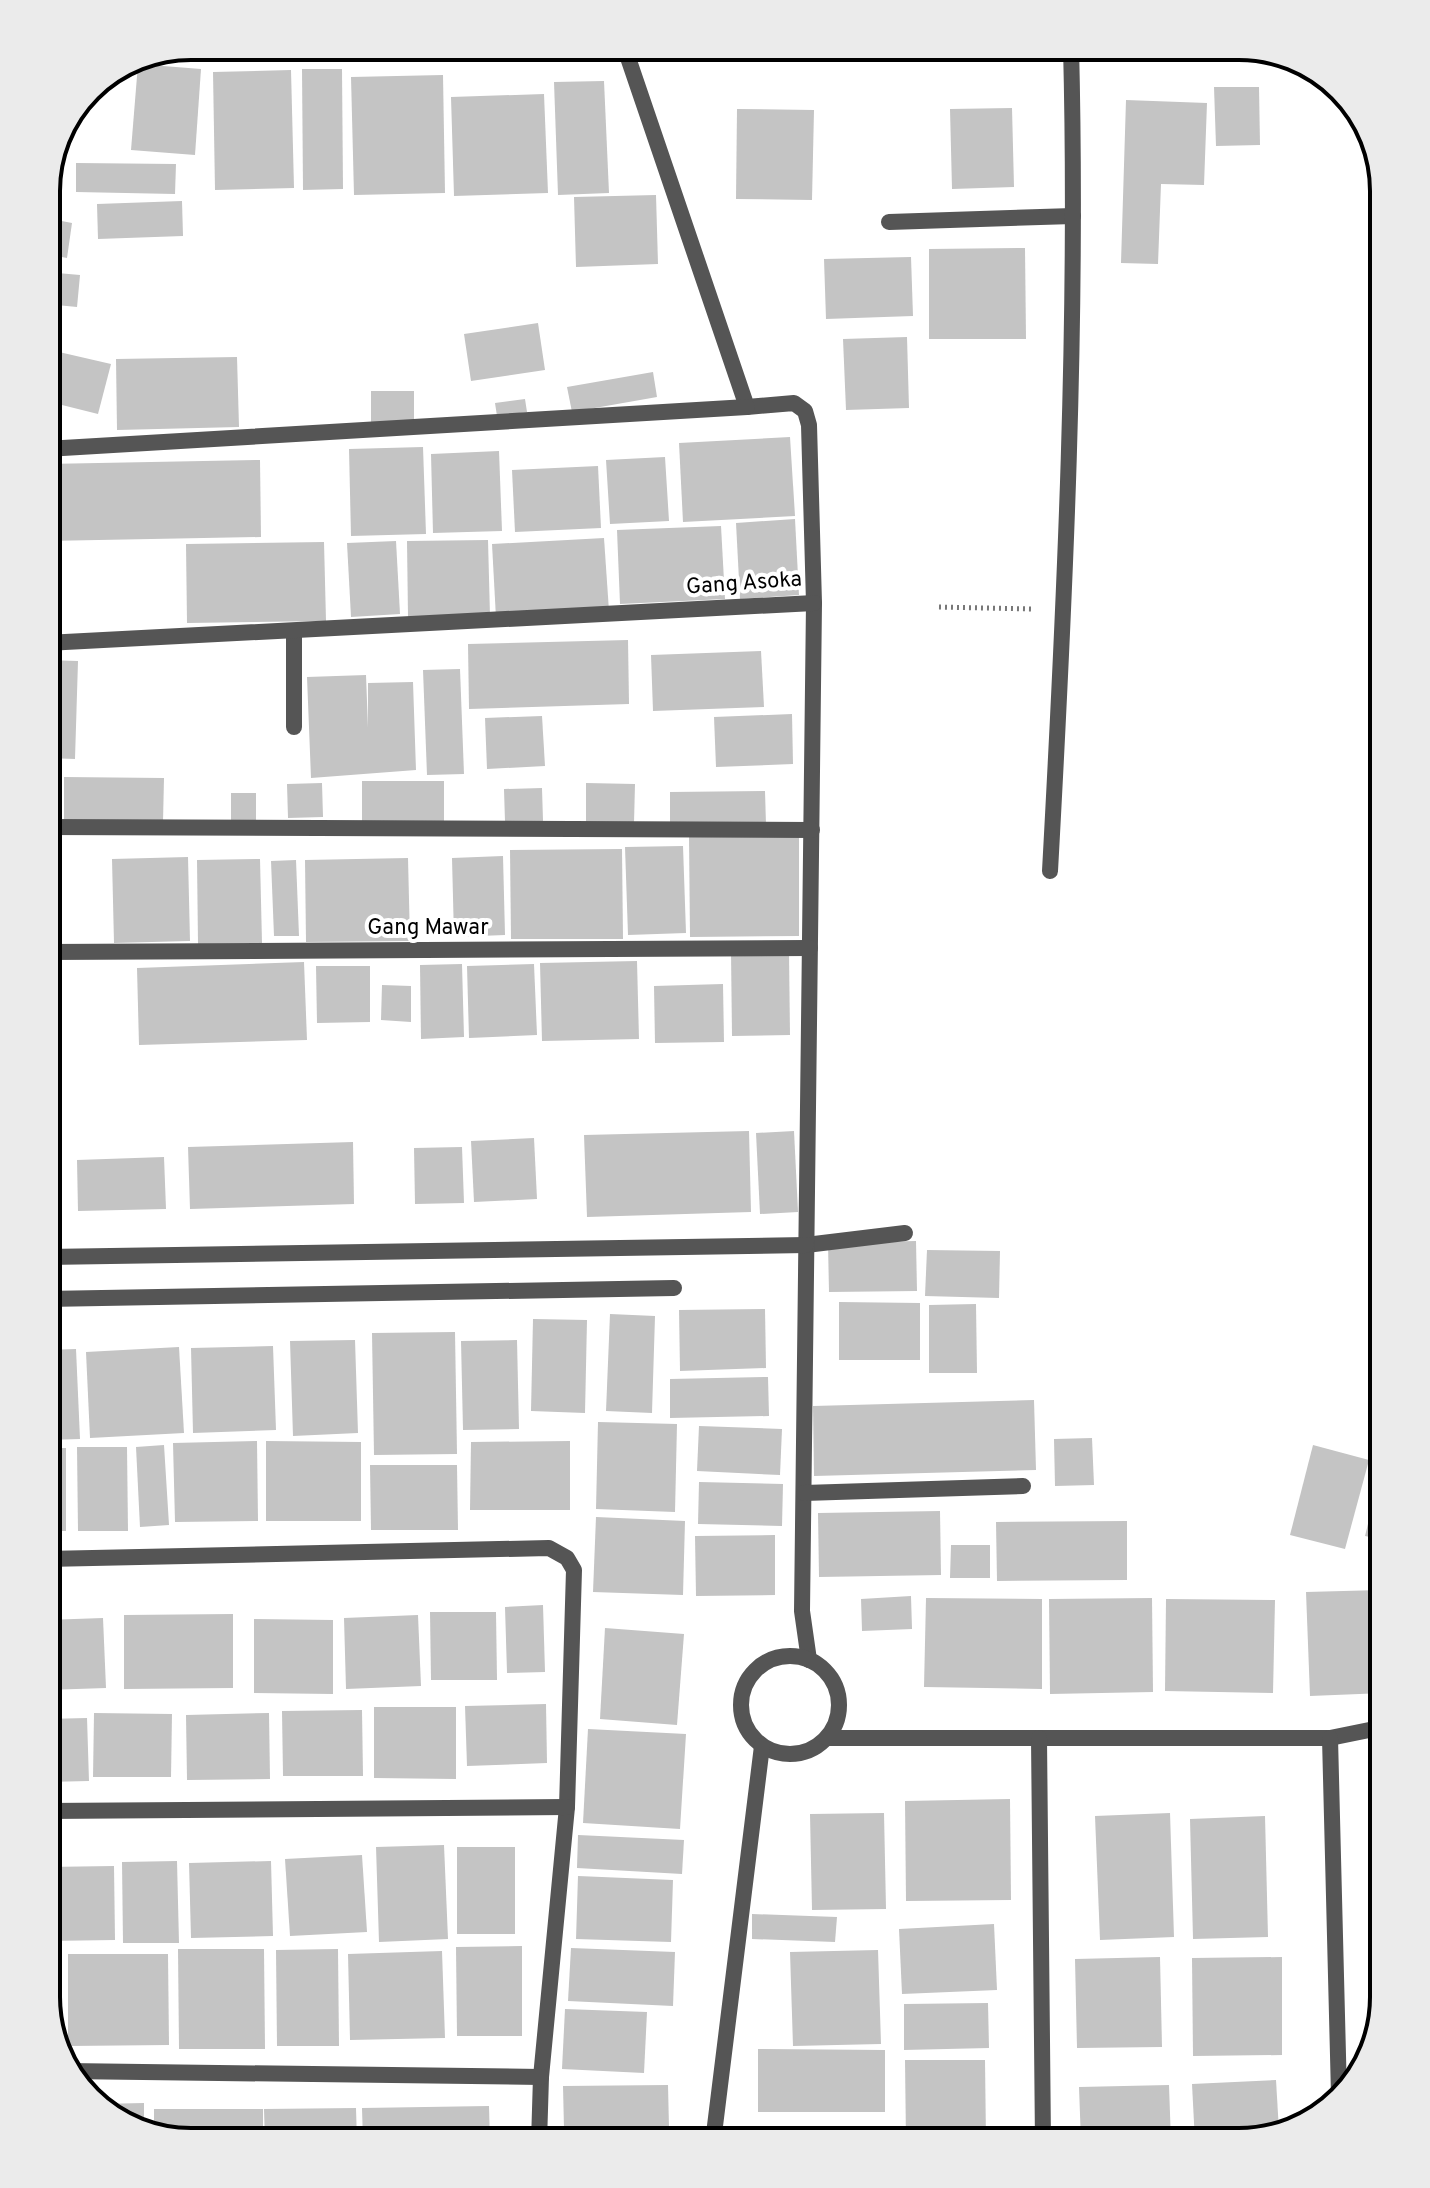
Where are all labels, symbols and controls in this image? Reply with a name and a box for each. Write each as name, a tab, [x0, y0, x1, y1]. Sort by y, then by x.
street label: Gang Asoka	[685, 566, 803, 602]
street label: Gang Mawar	[367, 915, 489, 942]

